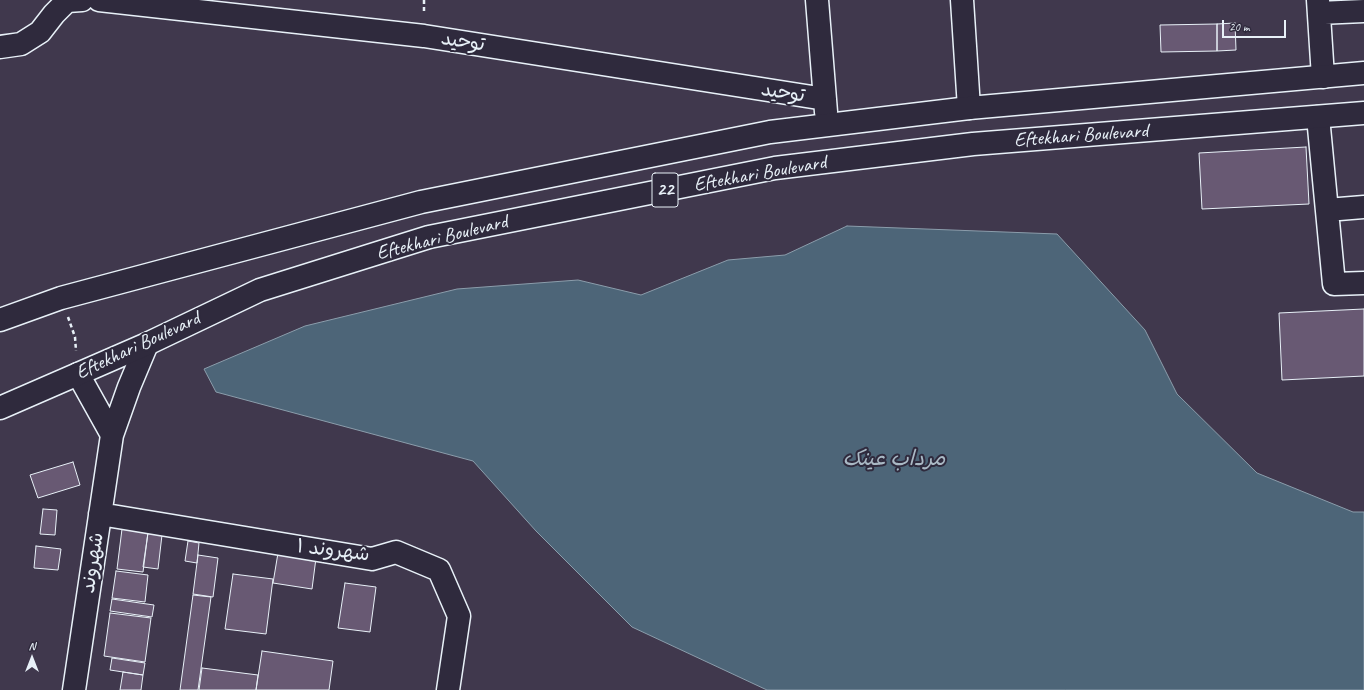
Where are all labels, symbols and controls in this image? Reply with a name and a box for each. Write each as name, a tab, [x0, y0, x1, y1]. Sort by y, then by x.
scale bar	[1224, 12, 1288, 38]
text: 20 m	[1229, 19, 1249, 35]
street label: توحید	[439, 27, 487, 57]
street label: توحید	[759, 78, 807, 108]
street label: Eftekhari Boulevard	[1013, 119, 1149, 153]
street label: Eftekhari Boulevard	[692, 151, 828, 197]
road number: 22	[652, 173, 678, 207]
street label: Eftekhari Boulevard	[374, 210, 510, 266]
street label: Eftekhari Boulevard	[72, 307, 204, 385]
water label: مرداب عینک	[843, 446, 945, 472]
street label: شهروند	[76, 531, 110, 595]
street label: شهروند ۱	[295, 535, 371, 567]
north arrow	[12, 638, 52, 678]
text: N	[29, 639, 35, 653]

